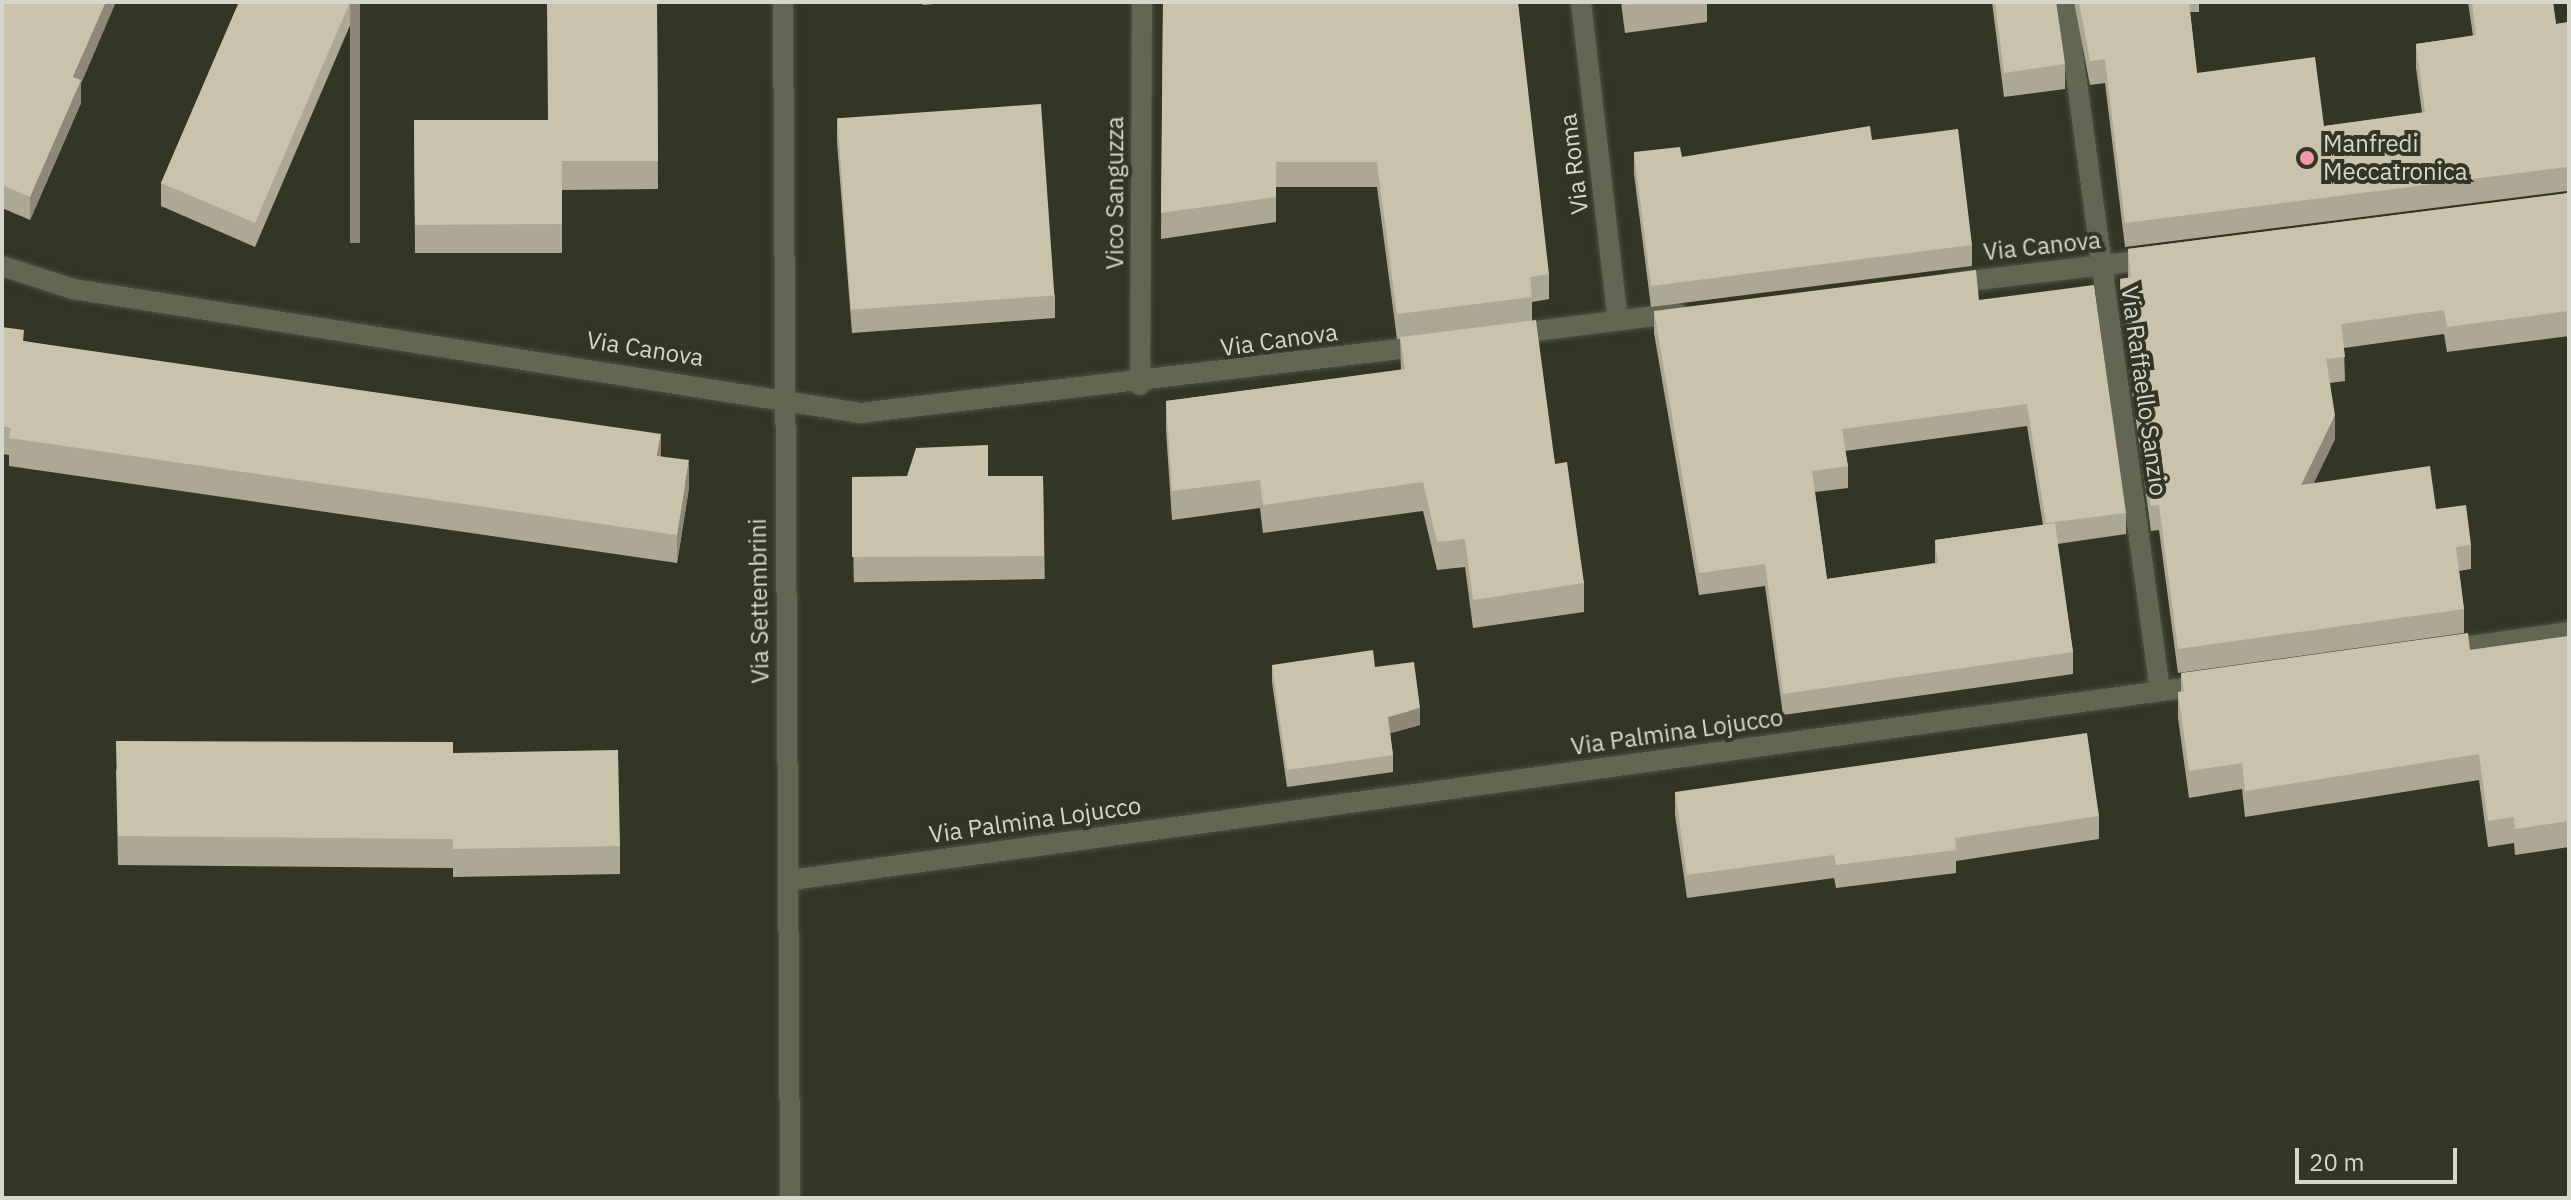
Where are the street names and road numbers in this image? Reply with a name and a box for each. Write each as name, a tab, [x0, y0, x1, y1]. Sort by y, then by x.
street label: Via Roma	[1554, 112, 1594, 216]
street label: Vico Sanguzza	[1101, 116, 1129, 270]
street label: Via Canova	[1982, 226, 2102, 266]
street label: Via Raffaello Sanzio	[2115, 284, 2173, 498]
street label: Via Canova	[1219, 318, 1339, 362]
street label: Via Canova	[584, 326, 706, 372]
street label: Via Settembrini	[743, 518, 775, 684]
street label: Via Palmina Lojucco	[1569, 703, 1785, 761]
street label: Via Palmina Lojucco	[927, 791, 1143, 849]

